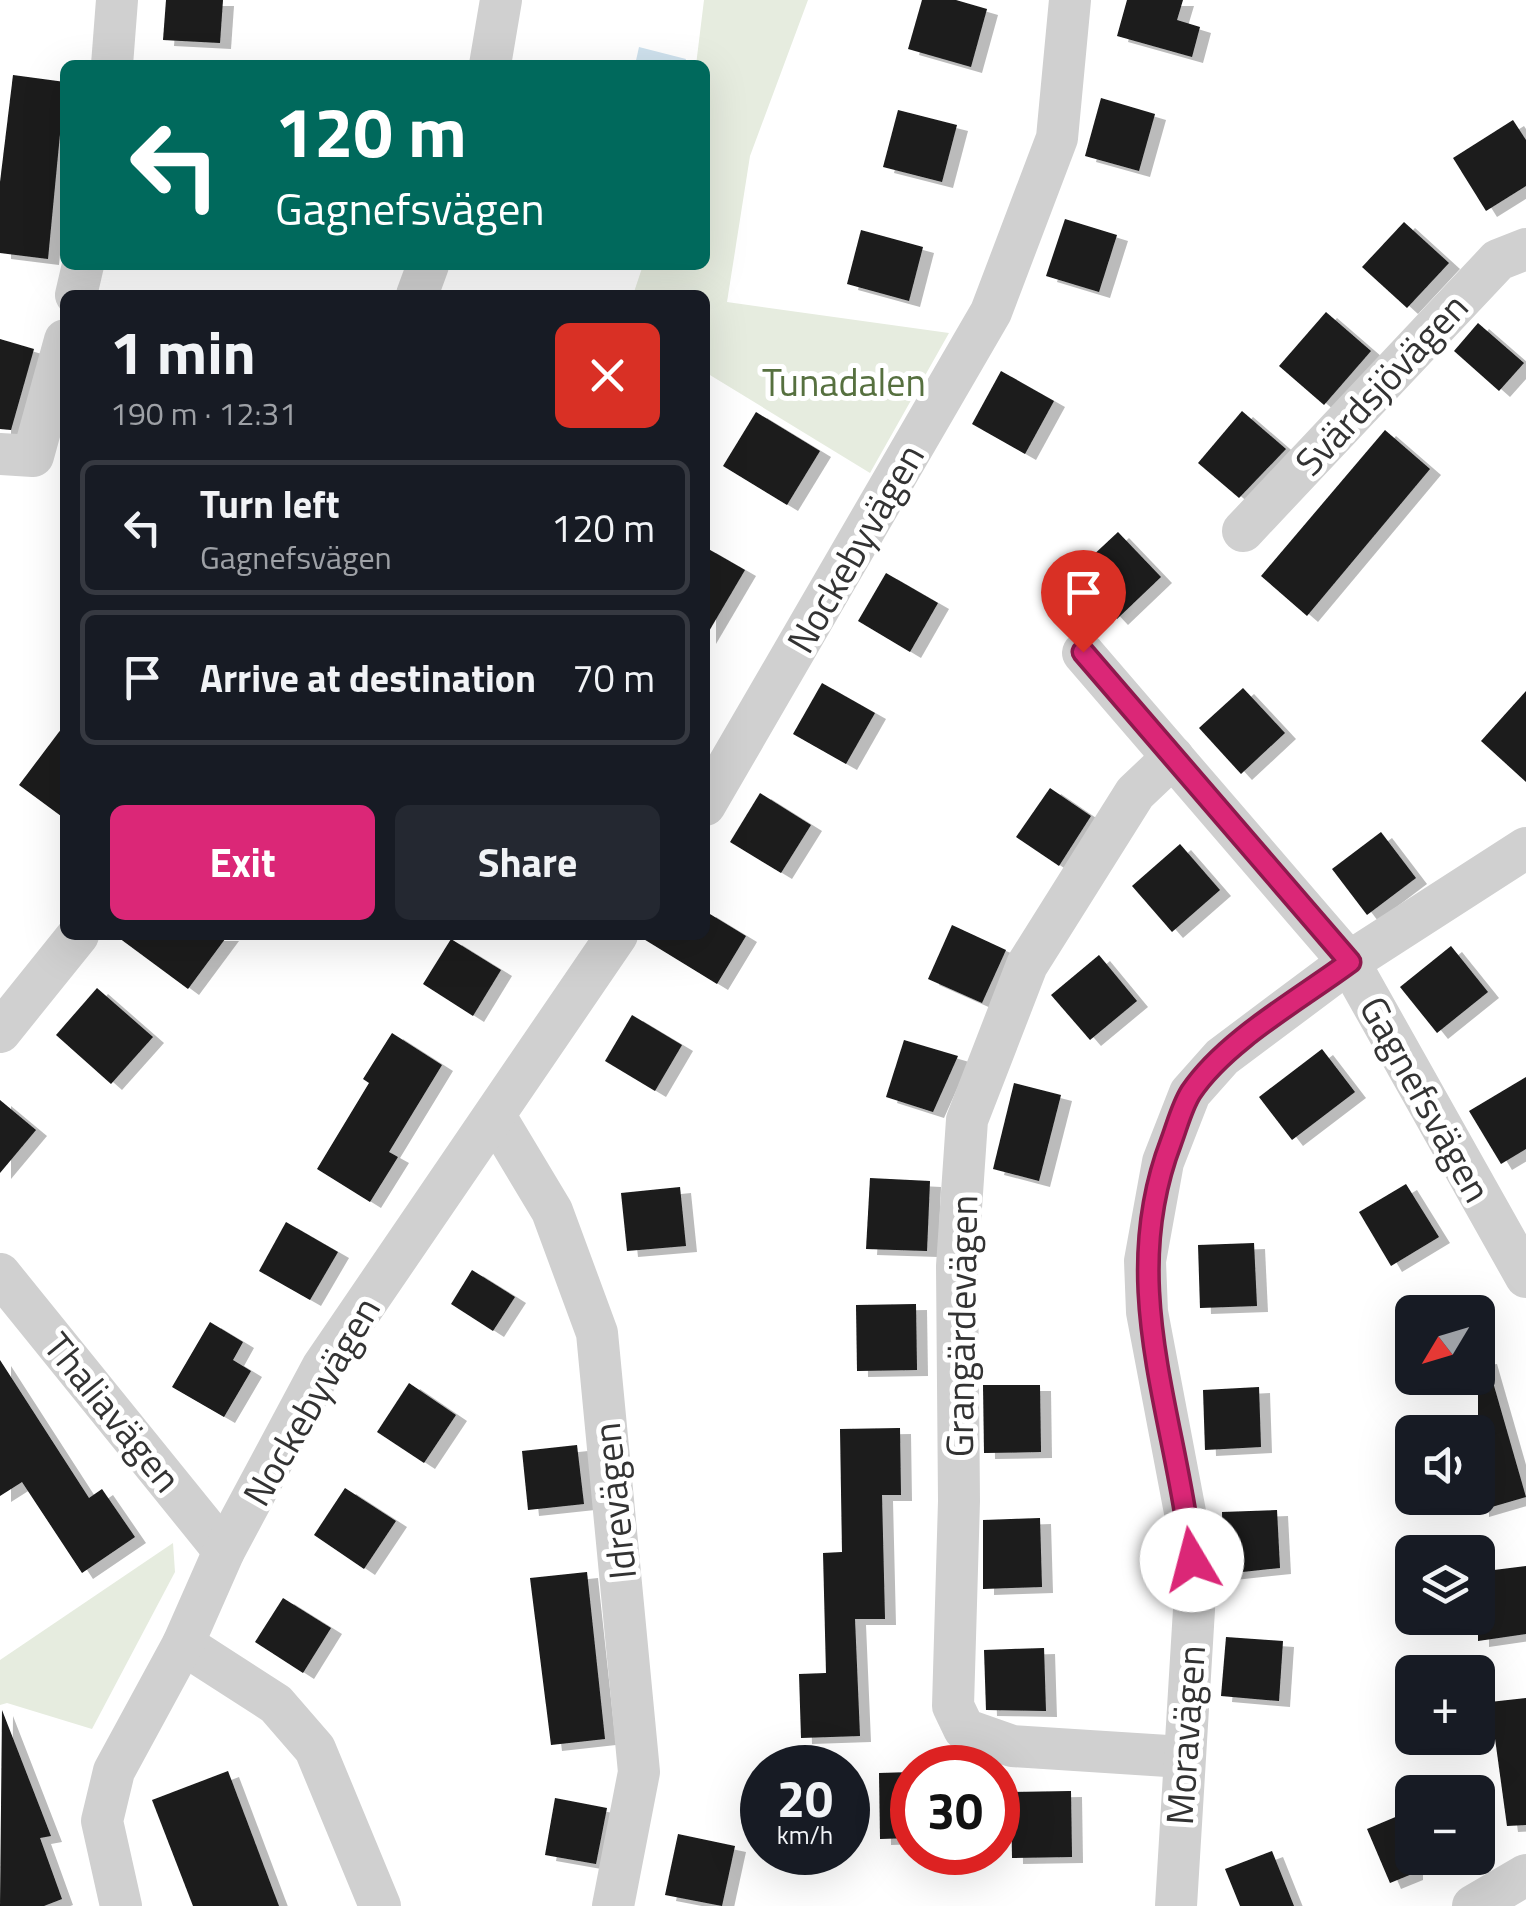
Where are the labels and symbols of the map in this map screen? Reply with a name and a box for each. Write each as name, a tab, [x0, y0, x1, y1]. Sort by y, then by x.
street label: Svärdsjövägen	[1281, 279, 1481, 489]
park label: Tunadalen	[762, 353, 926, 411]
street label: Nockebyvägen	[772, 433, 938, 663]
pin	[1041, 550, 1126, 653]
street label: Gagnefsvägen	[1345, 985, 1507, 1213]
street label: Grangärdevägen	[930, 1194, 992, 1458]
street label: Nockebyvägen	[228, 1286, 394, 1516]
north arrow	[1395, 1295, 1495, 1395]
street label: Thaliavägen	[30, 1319, 196, 1505]
street label: Idrevägen	[577, 1420, 651, 1582]
position arrow	[1140, 1508, 1244, 1612]
street label: Moravägen	[1150, 1643, 1220, 1827]
speed limit sign: 30	[890, 1745, 1020, 1875]

